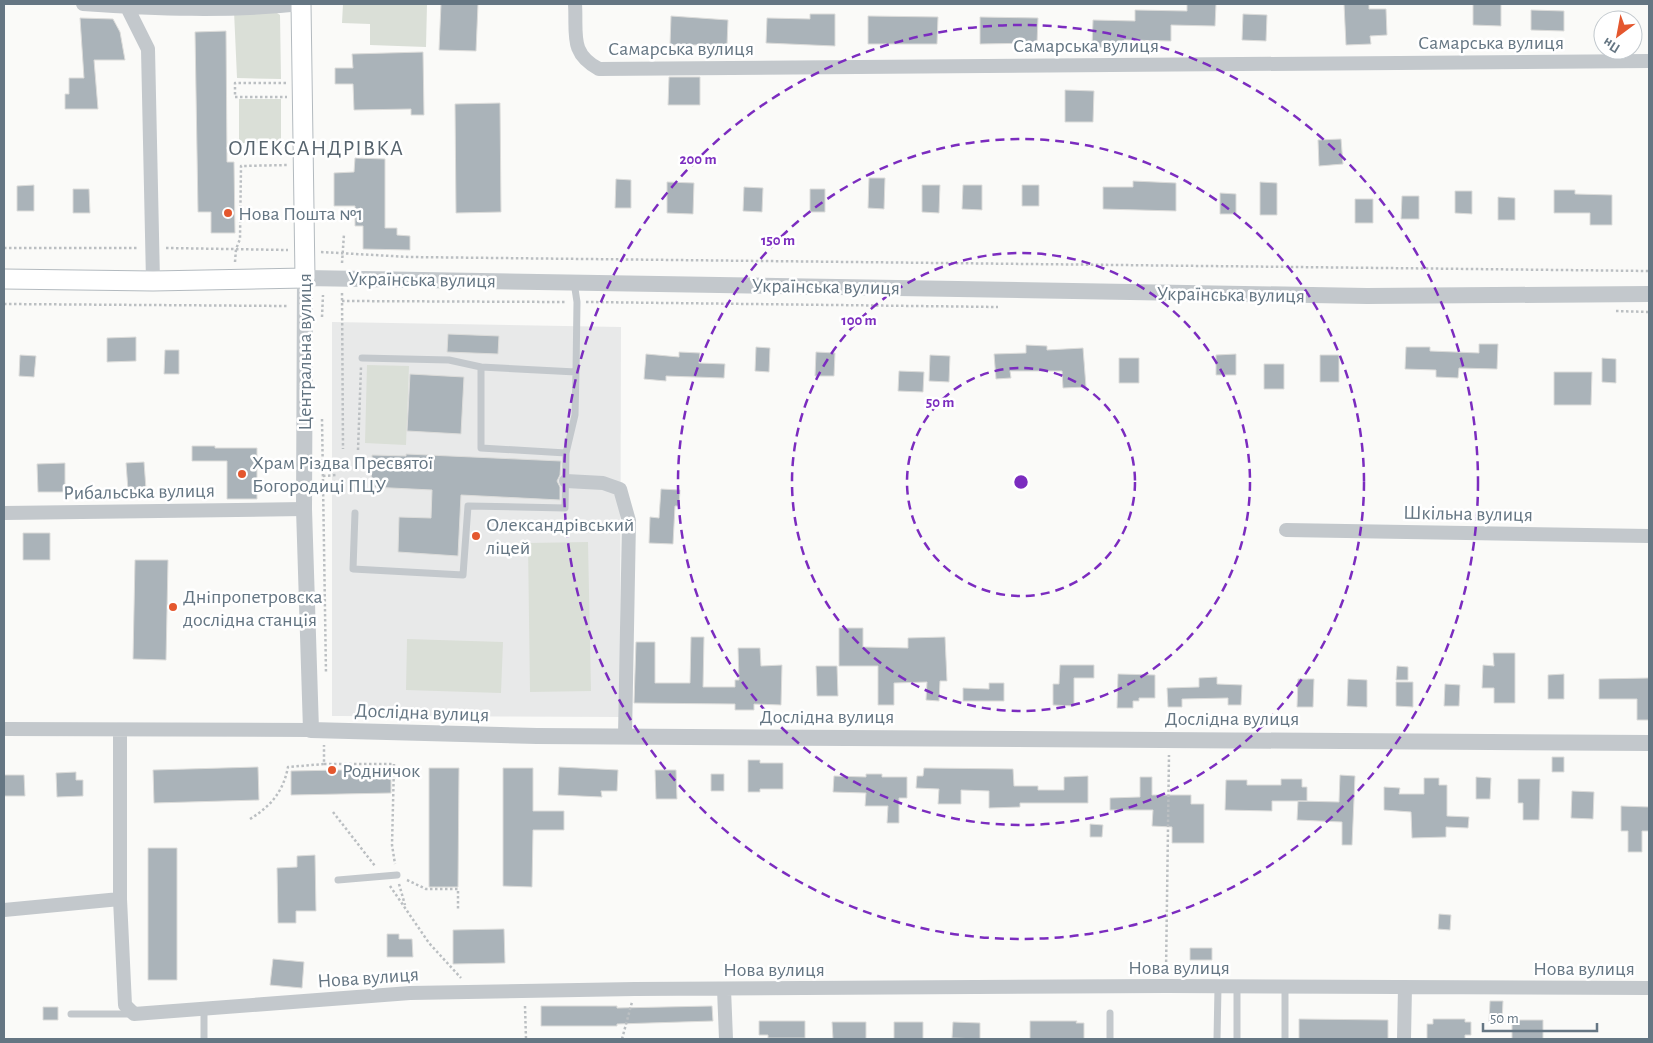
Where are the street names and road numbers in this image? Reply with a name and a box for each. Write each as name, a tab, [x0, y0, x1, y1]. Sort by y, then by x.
street label: Самарська вулиця	[1418, 33, 1564, 53]
street label: Самарська вулиця	[1013, 36, 1159, 56]
street label: Самарська вулиця	[608, 39, 754, 59]
street label: Українська вулиця	[348, 269, 496, 291]
street label: Центральна вулиця	[295, 273, 315, 431]
street label: Українська вулиця	[752, 276, 900, 298]
street label: Українська вулиця	[1157, 284, 1305, 306]
street label: Рибальська вулиця	[63, 481, 215, 503]
street label: Шкільна вулиця	[1403, 503, 1533, 525]
street label: Дослідна вулиця	[354, 701, 490, 725]
street label: Дослідна вулиця	[760, 707, 894, 727]
street label: Дослідна вулиця	[1165, 709, 1299, 729]
street label: Нова вулиця	[1128, 958, 1230, 978]
street label: Нова вулиця	[1533, 959, 1635, 979]
street label: Нова вулиця	[723, 960, 825, 980]
street label: Нова вулиця	[317, 964, 420, 992]

